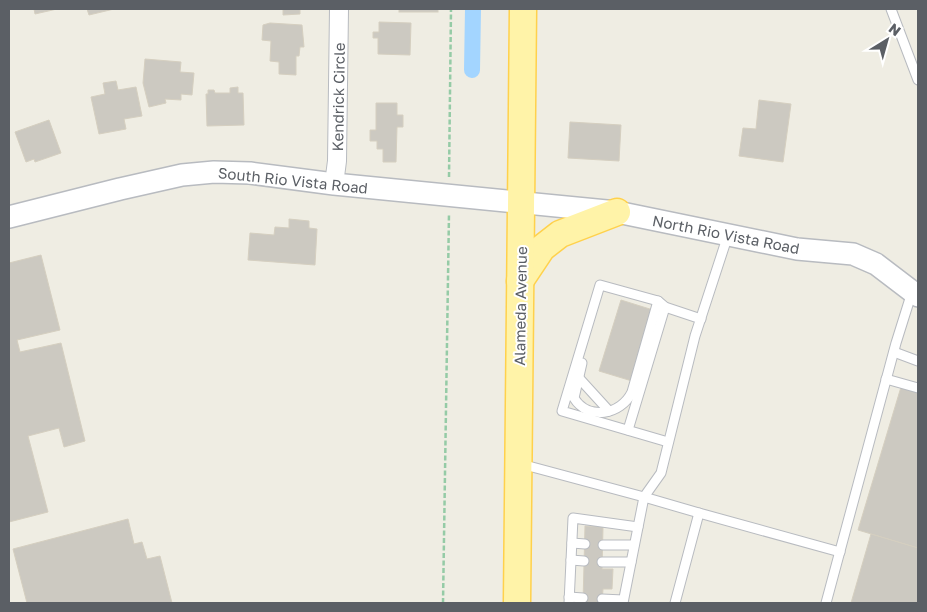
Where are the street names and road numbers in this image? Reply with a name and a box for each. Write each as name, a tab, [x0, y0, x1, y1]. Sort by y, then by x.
street label: Kendrick Circle	[328, 42, 348, 152]
street label: South Rio Vista Road	[217, 163, 369, 197]
street label: North Rio Vista Road	[651, 211, 801, 257]
street label: Alameda Avenue	[510, 246, 530, 366]

